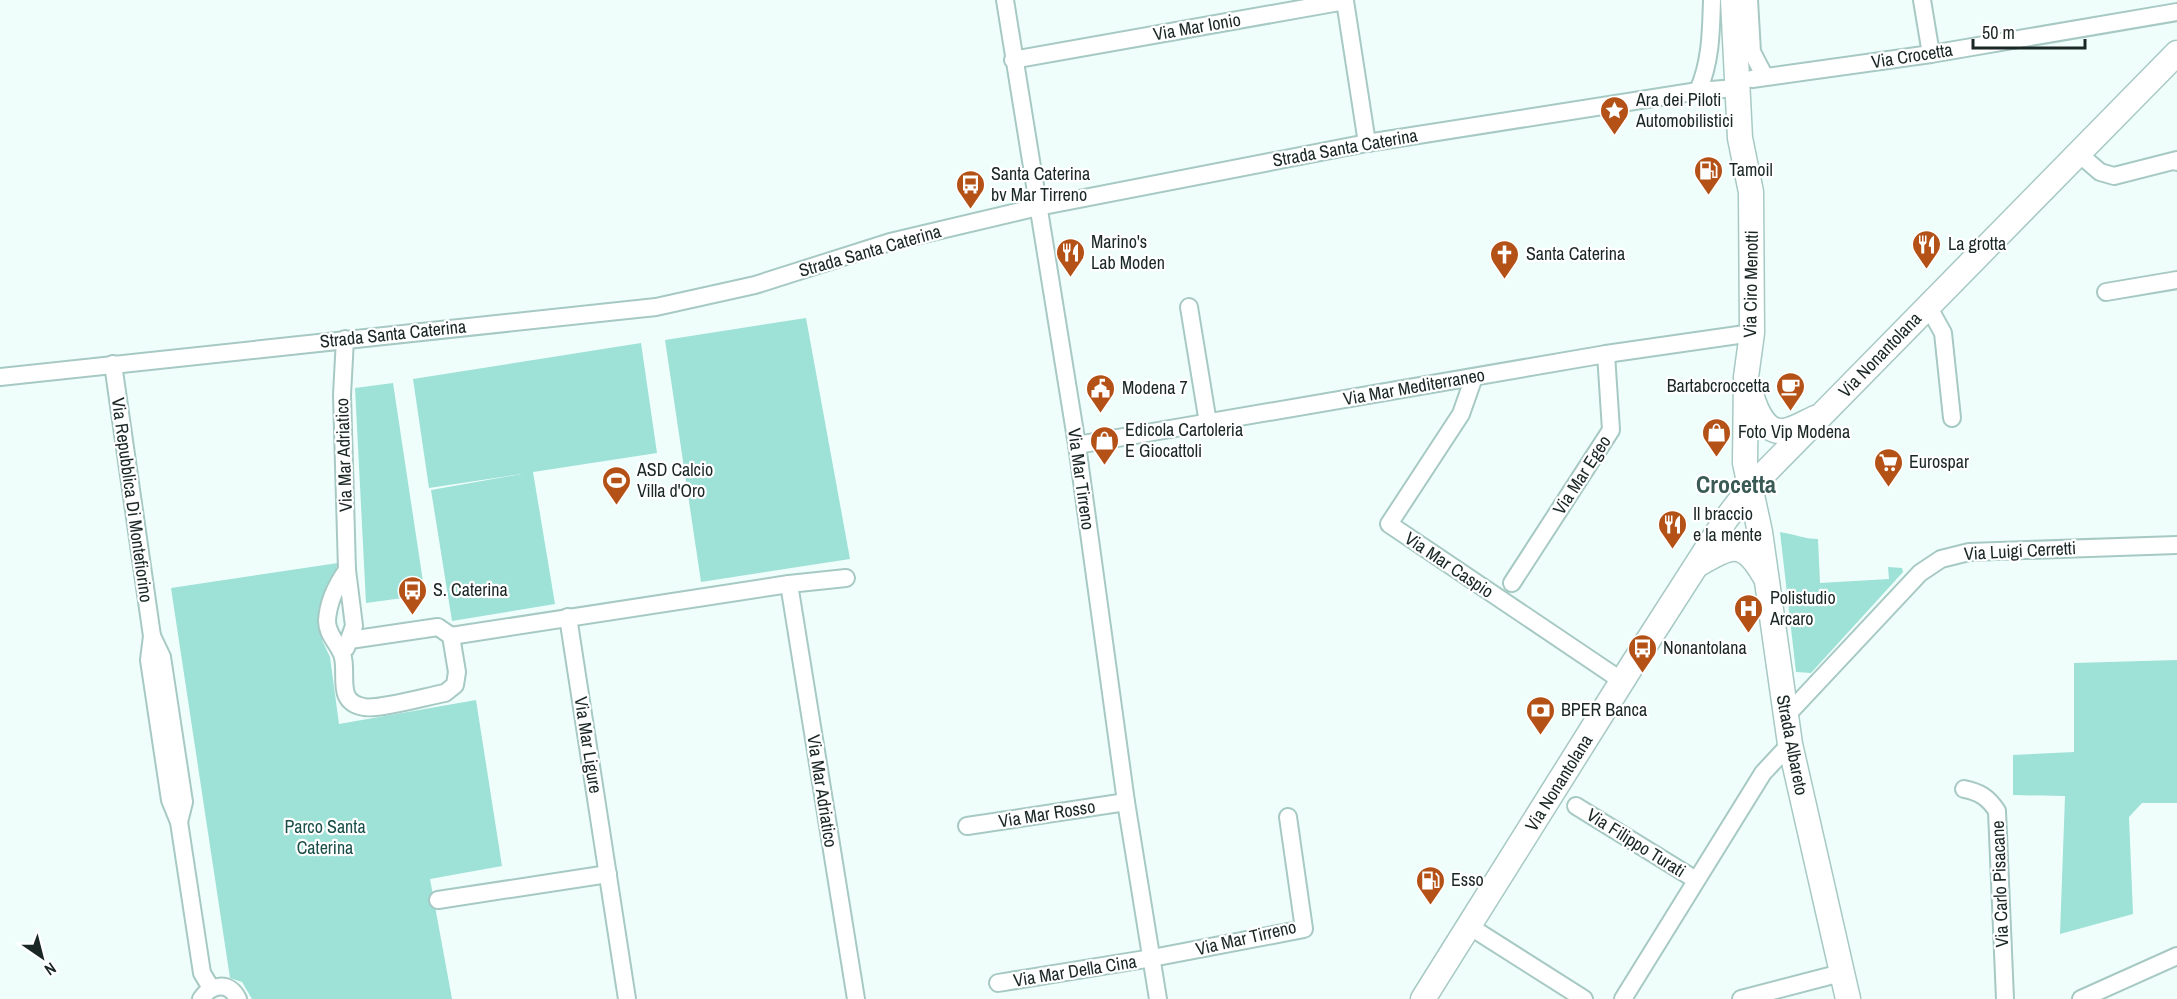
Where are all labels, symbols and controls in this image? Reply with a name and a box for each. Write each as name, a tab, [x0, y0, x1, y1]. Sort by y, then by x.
street label: Via Mar Ionio	[1151, 7, 1243, 46]
scale bar	[1973, 12, 2086, 50]
text: 50 m	[1982, 20, 2015, 45]
street label: Via Crocetta	[1870, 37, 1954, 74]
place label: Ara dei Piloti Automobilistici	[1635, 87, 1734, 133]
place icon: Ara dei Piloti Automobilistici	[1599, 94, 1631, 136]
street label: Strada Santa Caterina	[1270, 122, 1419, 173]
fuel station icon: Tamoil	[1692, 154, 1724, 196]
place label: Tamoil	[1729, 157, 1773, 182]
place label: Santa Caterina bv Mar Tirreno	[991, 161, 1090, 207]
bus stop icon: Santa Caterina bv Mar Tirreno	[954, 168, 986, 210]
street label: Strada Santa Caterina	[796, 218, 944, 283]
restaurant icon: La grotta	[1911, 228, 1943, 270]
place label: Marino's Lab Moden	[1091, 229, 1165, 275]
street label: Via Ciro Menotti	[1737, 230, 1764, 338]
place label: La grotta	[1948, 231, 2006, 256]
restaurant icon: Marino's Lab Moden	[1054, 236, 1086, 278]
church icon: Santa Caterina	[1489, 238, 1521, 280]
place label: Santa Caterina	[1526, 241, 1625, 266]
street label: Via Nonantolana	[1833, 307, 1927, 403]
street label: Strada Santa Caterina	[319, 313, 467, 354]
street label: Via Mar Mediterraneo	[1341, 362, 1487, 411]
cafe icon: Bartabcroccetta	[1775, 370, 1807, 412]
public building icon: Modena 7	[1085, 372, 1117, 414]
place label: Bartabcroccetta	[1667, 373, 1770, 398]
place label: Modena 7	[1122, 375, 1188, 400]
street label: Via Repubblica Di Montefiorino	[106, 396, 159, 604]
street label: Via Mar Adriatico	[329, 398, 358, 512]
shop icon: Foto Vip Modena	[1701, 416, 1733, 458]
place label: Edicola Cartoleria E Giocattoli	[1125, 417, 1243, 463]
place label: Foto Vip Modena	[1738, 419, 1850, 444]
shop icon: Edicola Cartoleria E Giocattoli	[1088, 424, 1120, 466]
street label: Via Mar Tirreno	[1062, 426, 1101, 531]
street label: Via Mar Egeo	[1547, 430, 1617, 519]
supermarket icon: Eurospar	[1872, 446, 1904, 488]
place label: Eurospar	[1909, 449, 1969, 474]
place label: ASD Calcio Villa d'Oro	[636, 457, 713, 503]
sports icon: ASD Calcio Villa d'Oro	[600, 464, 632, 506]
district label: Crocetta	[1696, 468, 1776, 500]
place label: Il braccio e la mente	[1693, 501, 1762, 547]
restaurant icon: Il braccio e la mente	[1656, 508, 1688, 550]
street label: Via Mar Caspio	[1400, 526, 1499, 604]
street label: Via Luigi Cerretti	[1963, 535, 2077, 566]
bus stop icon: S. Caterina	[396, 574, 428, 616]
place label: S. Caterina	[433, 577, 508, 602]
place label: Polistudio Arcaro	[1769, 585, 1836, 631]
hospital icon: Polistudio Arcaro	[1733, 592, 1765, 634]
bus stop icon: Nonantolana	[1626, 632, 1658, 674]
place label: Nonantolana	[1663, 635, 1747, 660]
street label: Strada Albareto	[1771, 693, 1814, 797]
bank icon: BPER Banca	[1524, 694, 1556, 736]
street label: Via Mar Ligure	[569, 695, 608, 795]
place label: BPER Banca	[1561, 697, 1647, 722]
street label: Via Nonantolana	[1519, 730, 1598, 836]
street label: Via Mar Adriatico	[801, 733, 844, 849]
street label: Via Mar Rosso	[997, 794, 1097, 833]
street label: Via Filippo Turati	[1582, 802, 1691, 883]
park label: Parco Santa Caterina	[284, 814, 366, 860]
street label: Via Carlo Pisacane	[1985, 820, 2014, 948]
fuel station icon: Esso	[1414, 864, 1446, 906]
place label: Esso	[1451, 867, 1484, 892]
street label: Via Mar Tirreno	[1193, 914, 1299, 961]
north arrow	[12, 927, 72, 987]
street label: Via Mar Della Cina	[1012, 948, 1138, 993]
text: N	[40, 958, 61, 981]

